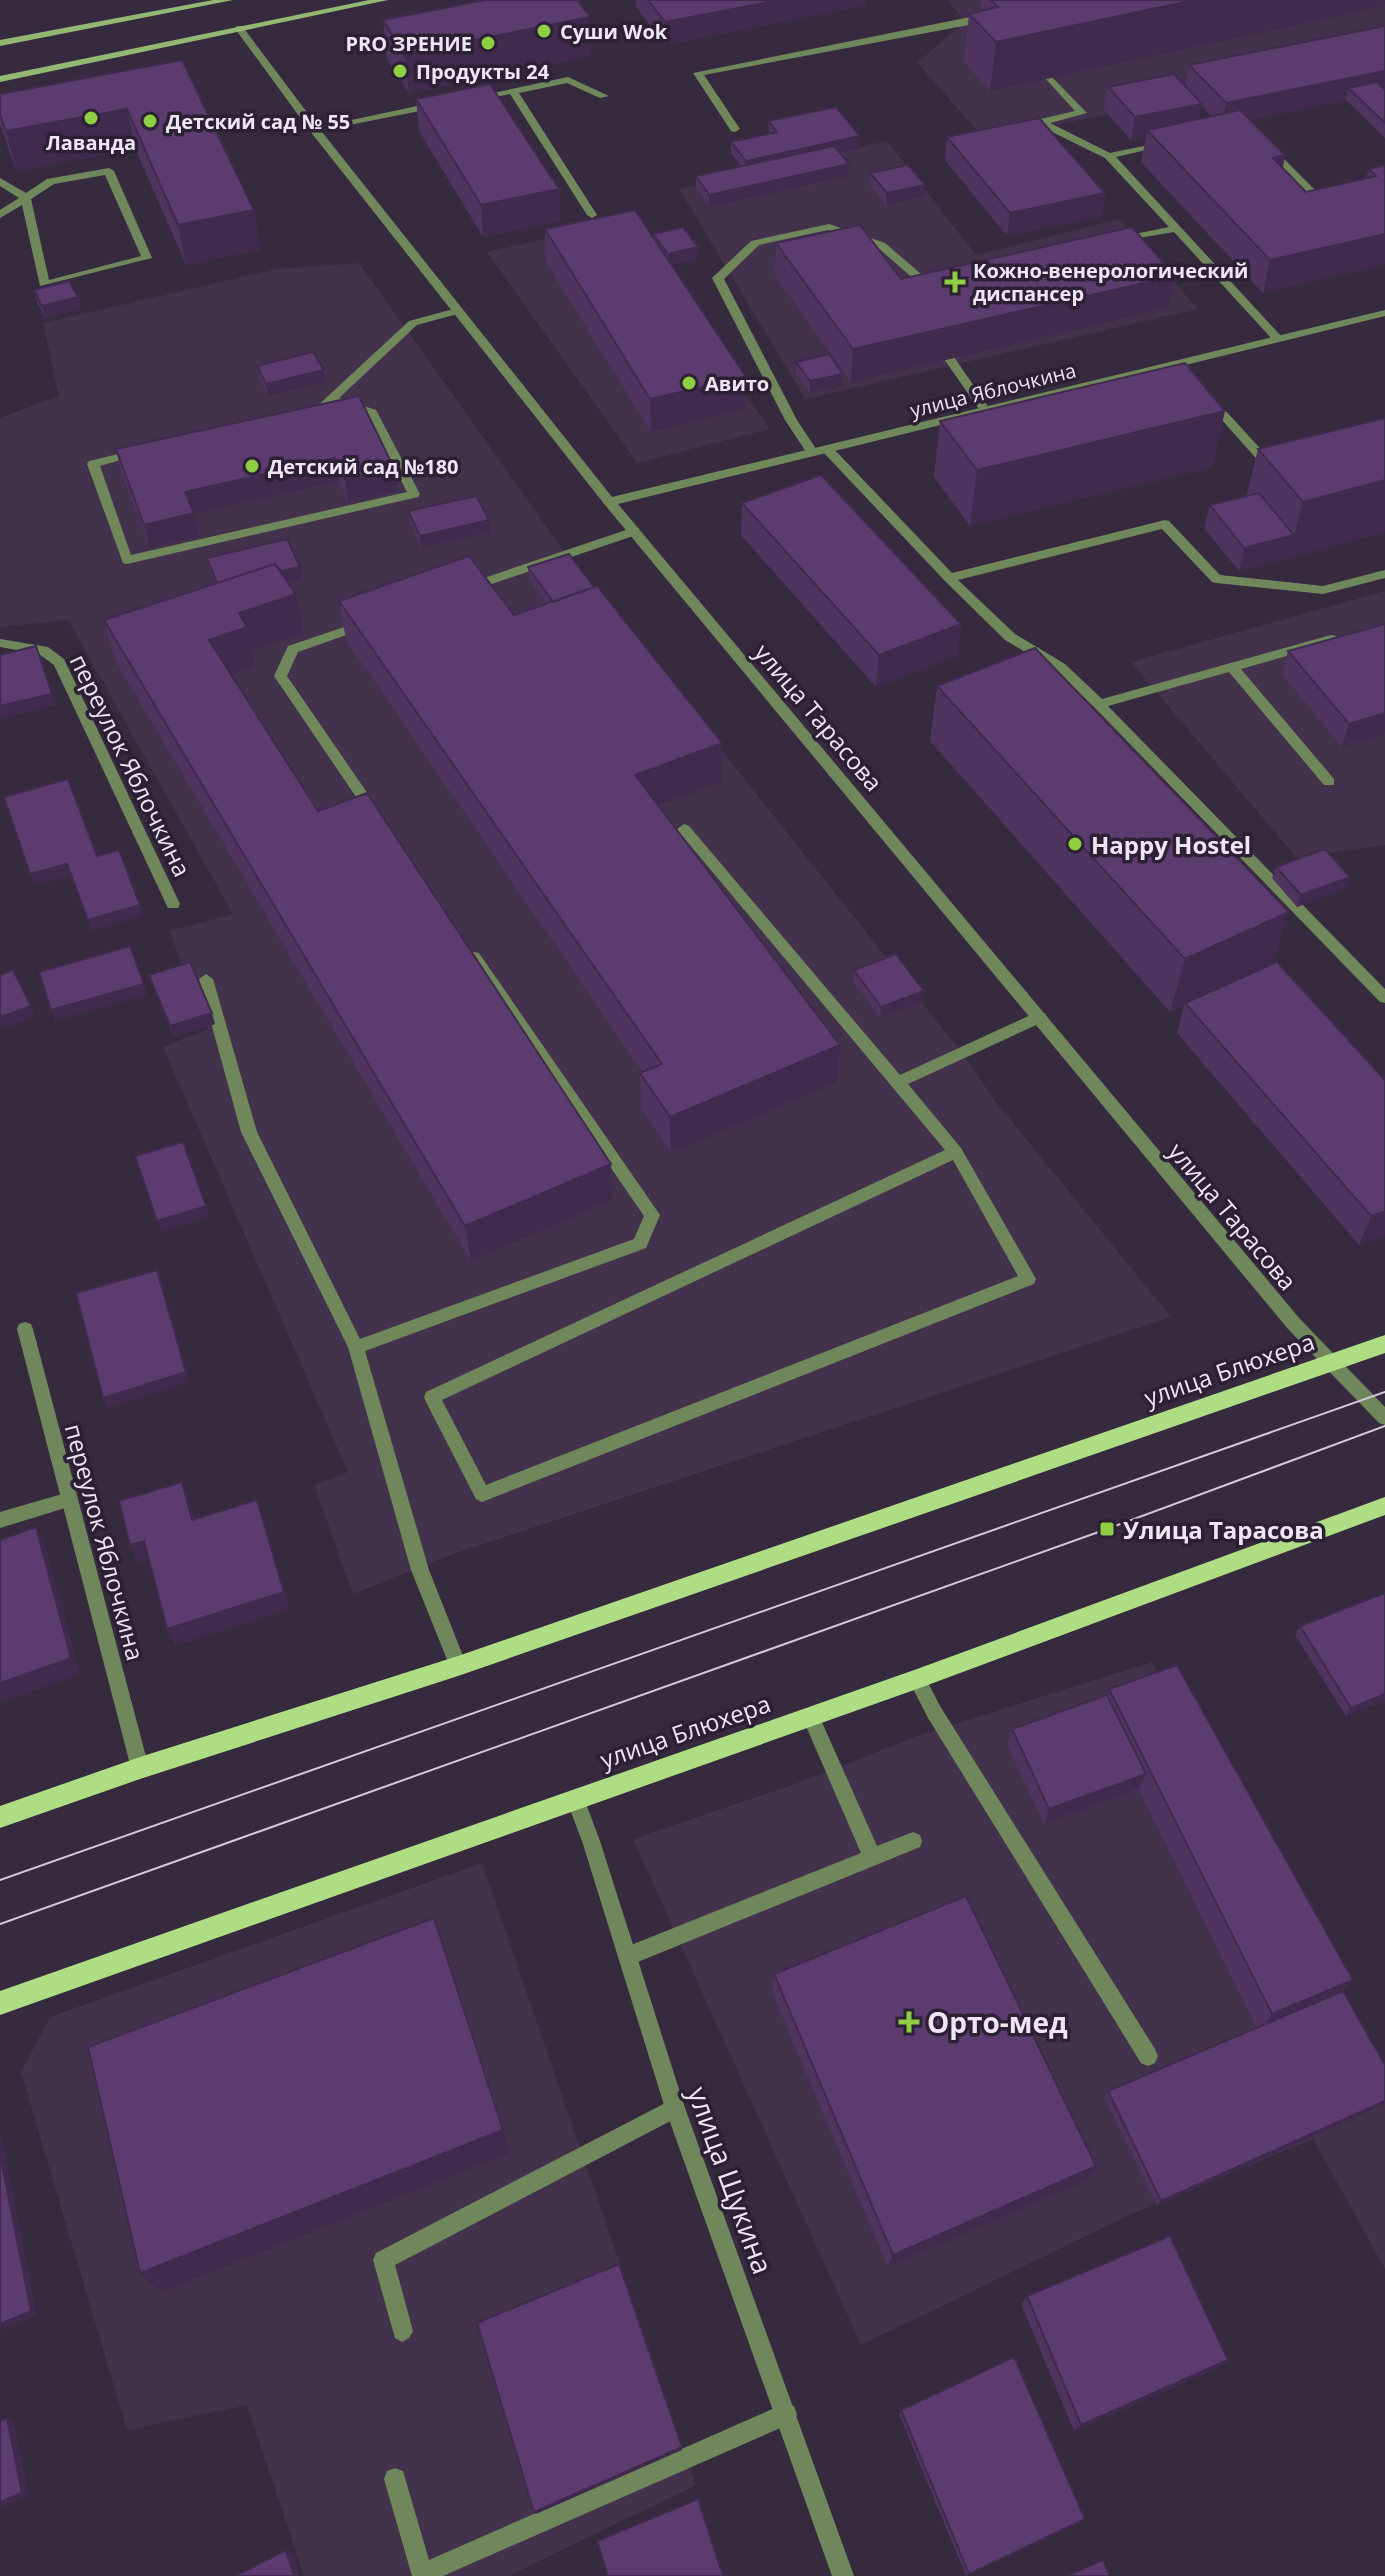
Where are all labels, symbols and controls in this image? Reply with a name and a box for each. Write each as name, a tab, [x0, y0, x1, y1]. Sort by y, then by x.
place label: Суши Wok	[560, 18, 668, 45]
marker: Суши Wok	[535, 22, 553, 40]
place label: PRO ЗРЕНИЕ	[345, 30, 472, 57]
marker: PRO ЗРЕНИЕ	[479, 34, 497, 52]
place label: Продукты 24	[416, 58, 550, 85]
marker: Продукты 24	[391, 62, 409, 80]
place label: Детский сад № 55	[166, 108, 350, 135]
marker: Лаванда	[82, 109, 100, 127]
marker: Детский сад № 55	[141, 112, 159, 130]
place label: Лаванда	[46, 129, 136, 156]
place label: Кожно-венерологический диспансер	[973, 257, 1249, 307]
marker: Кожно-венерологический диспансер	[944, 271, 966, 293]
street label: улица Яблочкина	[907, 356, 1079, 424]
place label: Авито	[705, 370, 769, 397]
marker: Авито	[680, 374, 698, 392]
place label: Детский сад №180	[268, 453, 459, 480]
marker: Детский сад №180	[243, 457, 261, 475]
street label: улица Тарасова	[747, 636, 891, 798]
street label: переулок Яблочкина	[63, 648, 199, 882]
place label: Happy Hostel	[1091, 828, 1251, 861]
marker: Happy Hostel	[1066, 835, 1084, 853]
street label: улица Тарасова	[1161, 1135, 1305, 1297]
street label: улица Блюхера	[1139, 1324, 1319, 1414]
street label: переулок Яблочкина	[58, 1420, 152, 1664]
place label: Улица Тарасова	[1123, 1513, 1324, 1546]
marker: Улица Тарасова	[1098, 1520, 1116, 1538]
street label: улица Блюхера	[595, 1686, 775, 1776]
place label: Орто-мед	[927, 2003, 1068, 2041]
marker: Орто-мед	[898, 2011, 920, 2033]
street label: улица Щукина	[679, 2081, 783, 2279]

